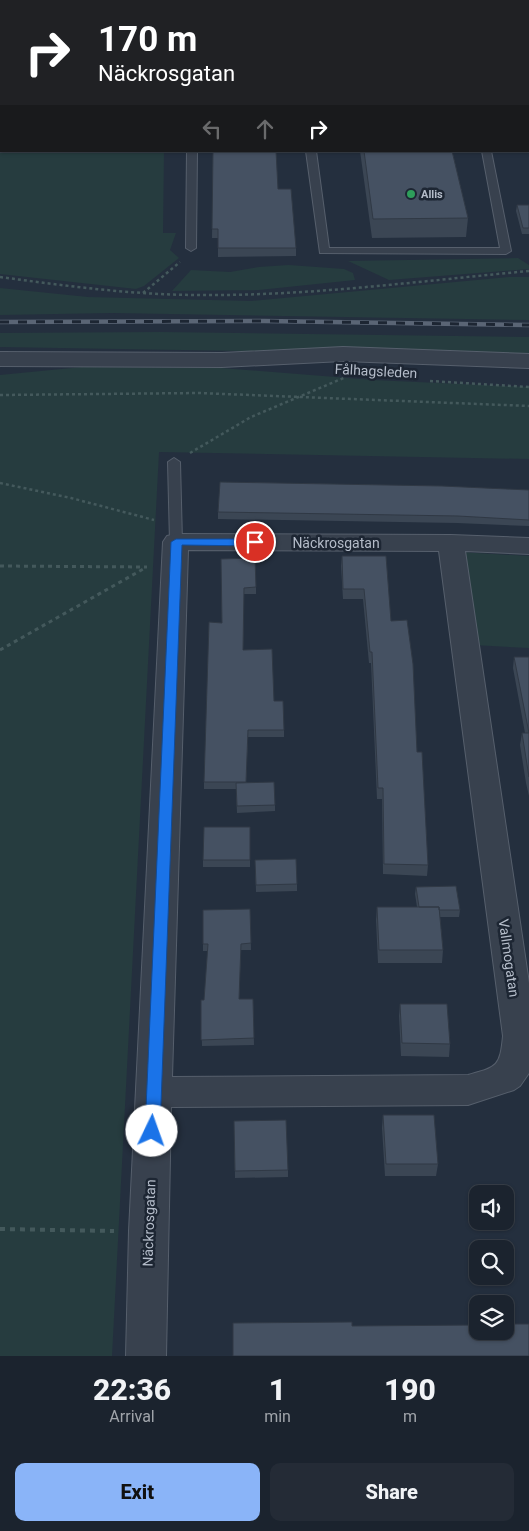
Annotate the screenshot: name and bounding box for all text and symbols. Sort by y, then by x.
text: 170 m [98,19,197,60]
icon: right [15,20,80,85]
text: Näckrosgatan [98,61,235,86]
icon: left [198,115,226,143]
icon: ahead [251,115,279,143]
icon: right [304,115,332,143]
marker: Allis [405,188,417,200]
place label: Allis [421,188,443,201]
street label: Fålhagsleden [334,361,418,381]
pin [234,521,276,563]
icon: arrive [241,528,269,556]
street label: Näckrosgatan [292,535,380,551]
street label: Vallmogatan [496,918,522,998]
position arrow [125,1104,177,1156]
street label: Näckrosgatan [139,1179,159,1267]
map controls [469,1185,514,1340]
button: sound [469,1185,514,1230]
button: search [469,1240,514,1285]
button: layers [469,1295,514,1340]
text: 22:36 [93,1372,171,1407]
text: 1 [269,1372,286,1407]
text: 190 [384,1372,436,1407]
text: Arrival [109,1407,155,1426]
text: min [264,1407,291,1426]
text: m [403,1407,417,1426]
button: Exit [15,1463,260,1521]
button: Share [270,1463,514,1521]

